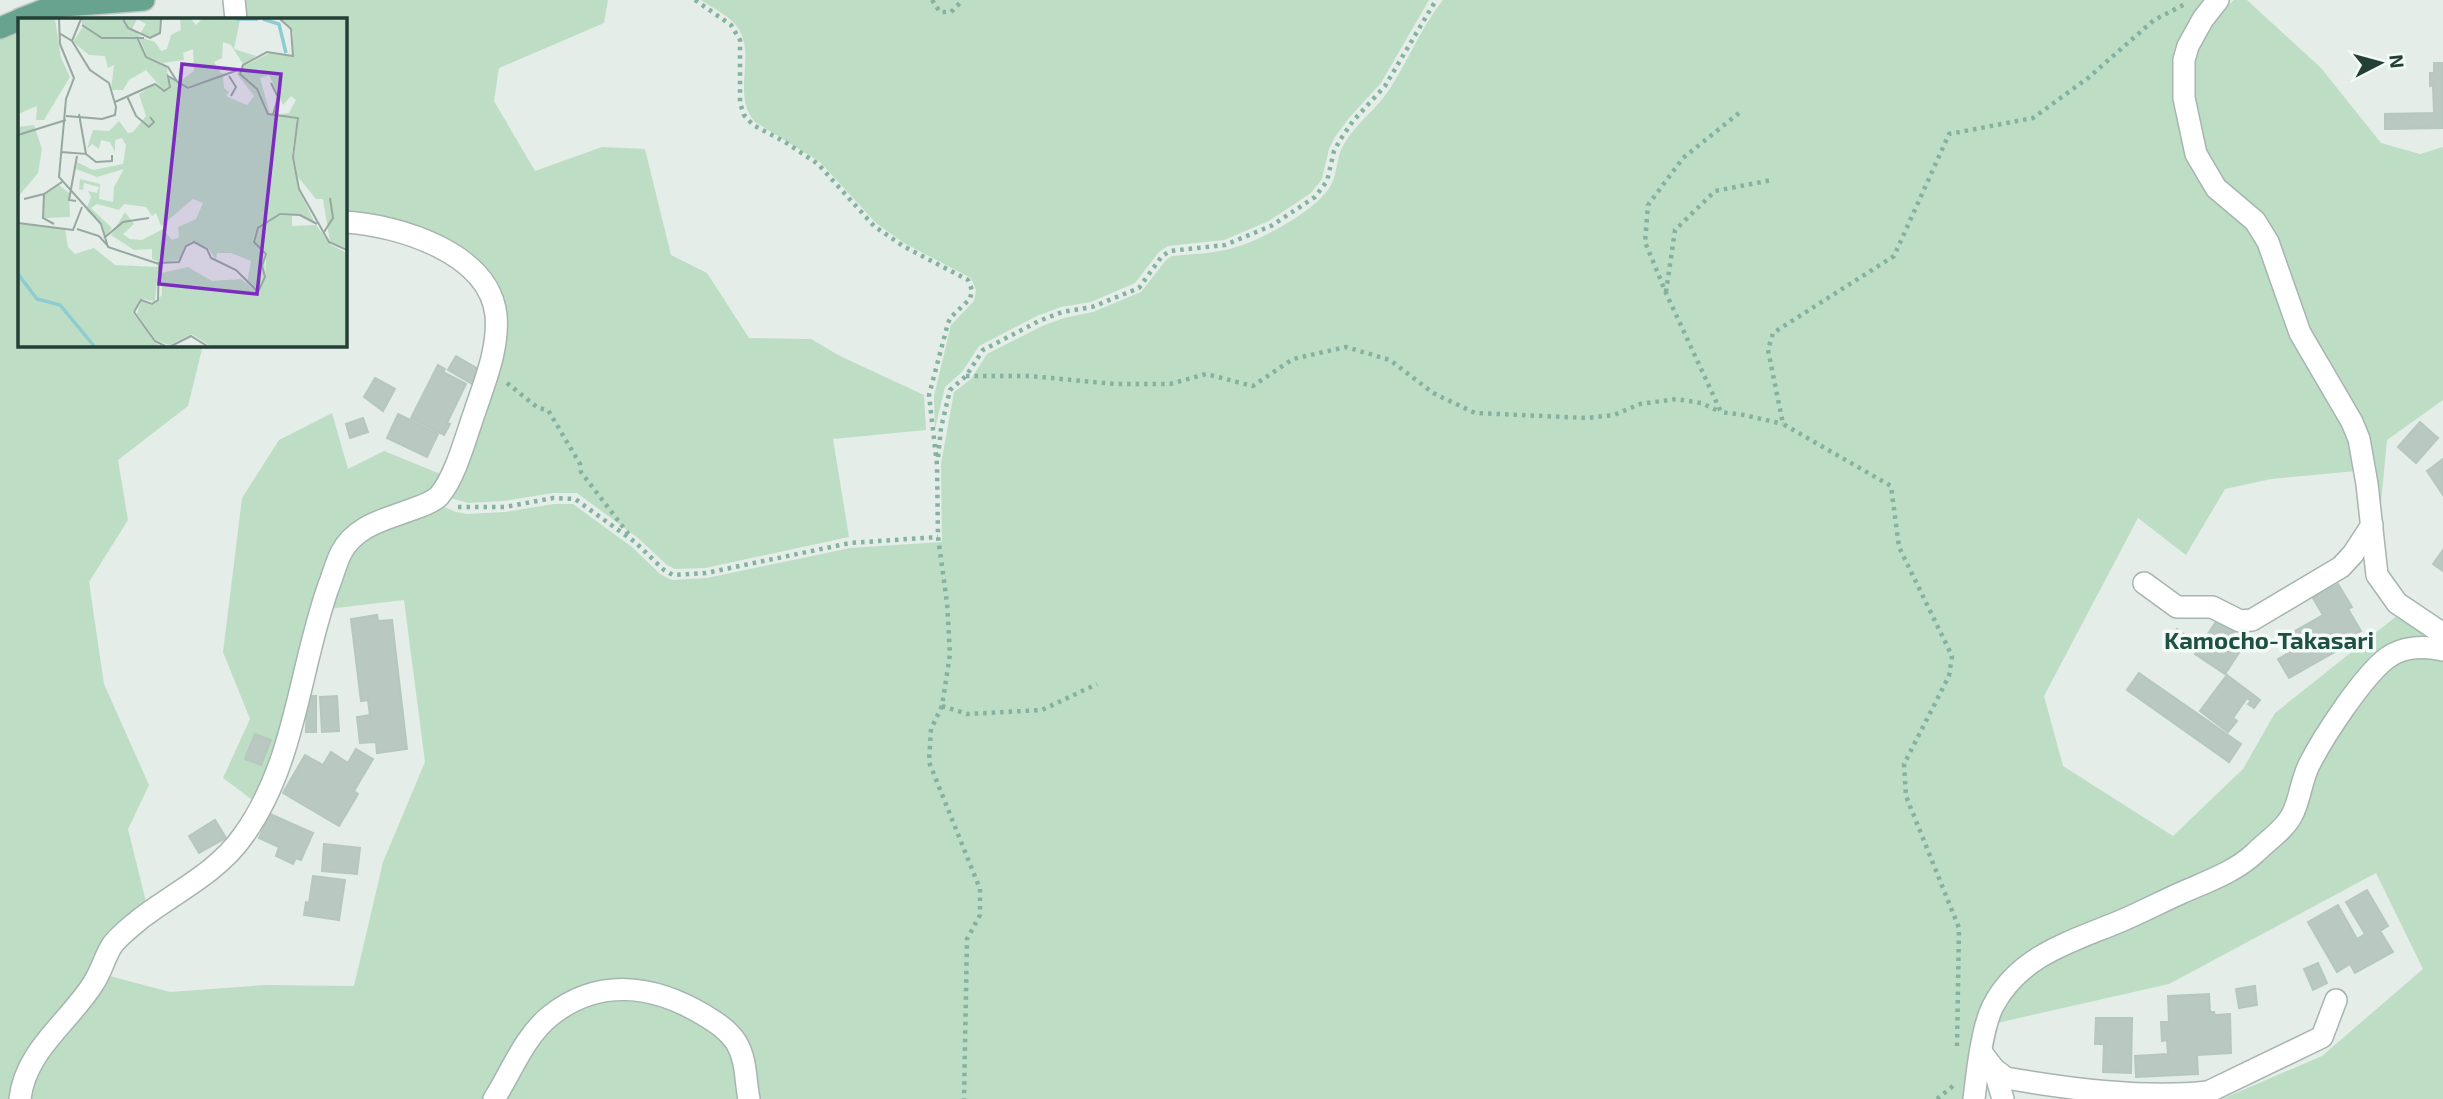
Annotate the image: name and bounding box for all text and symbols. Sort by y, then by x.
inset map [18,18,346,346]
north arrow [2345,28,2415,98]
text: N [2385,53,2410,69]
district label: Kamocho-Takasari [2164,625,2374,654]

